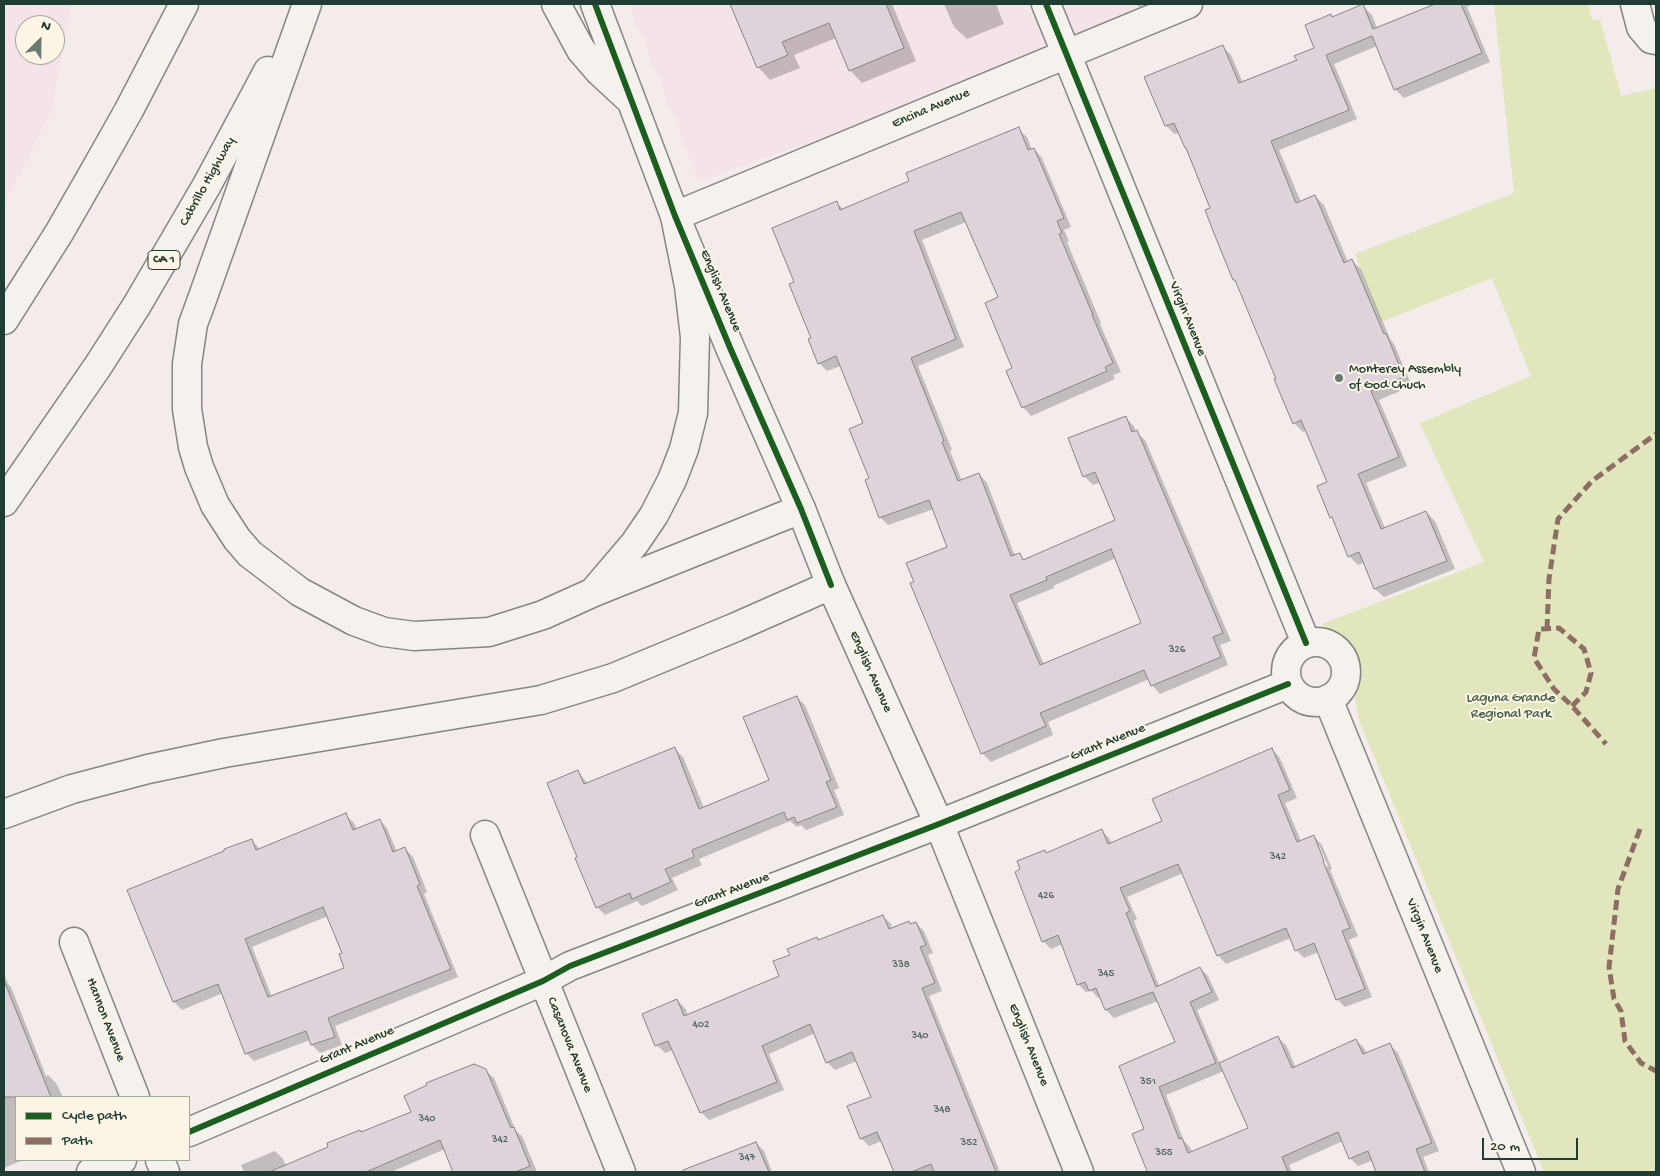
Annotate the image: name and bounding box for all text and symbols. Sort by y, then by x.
north arrow [15,15,65,65]
text: N [38,17,53,36]
street label: Encina Avenue [890,85,972,133]
street label: Cabrillo Highway [177,134,239,230]
street label: English Avenue [695,247,745,335]
road number: CA 1 [148,250,180,270]
street label: Virgin Avenue [1164,279,1210,359]
place label: Monterey Assembly of God Chuch [1349,362,1461,394]
marker: Monterey Assembly of God Chuch [1333,372,1345,384]
street label: English Avenue [845,629,895,715]
house number: 326 [1169,643,1185,657]
park label: Laguna Grande Regional Park [1467,691,1555,724]
street label: Grant Avenue [1068,720,1148,766]
house number: 342 [1270,850,1286,864]
street label: Grant Avenue [692,869,772,913]
house number: 426 [1038,889,1054,903]
street label: Virgin Avenue [1401,896,1447,976]
house number: 338 [892,958,910,972]
house number: 345 [1098,967,1114,981]
street label: Hannon Avenue [81,976,129,1064]
street label: Casanova Avenue [542,995,596,1095]
street label: English Avenue [1004,1001,1052,1089]
house number: 402 [693,1018,709,1032]
street label: Grant Avenue [317,1023,397,1069]
house number: 340 [911,1029,929,1043]
house number: 351 [1140,1075,1156,1089]
legend [15,1096,190,1161]
house number: 348 [934,1103,950,1117]
text: Cycle path [62,1107,127,1125]
house number: 340 [418,1112,436,1126]
scale bar [1485,1128,1581,1160]
text: Path [62,1132,93,1150]
house number: 342 [492,1133,508,1147]
house number: 352 [961,1136,977,1150]
text: 20 m [1490,1138,1520,1156]
house number: 355 [1155,1146,1173,1160]
house number: 347 [739,1151,755,1165]

